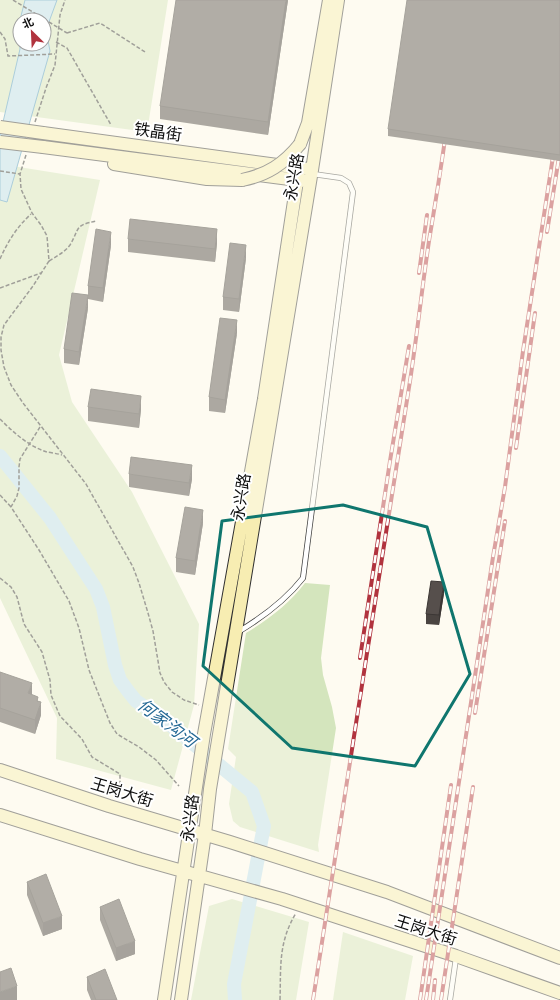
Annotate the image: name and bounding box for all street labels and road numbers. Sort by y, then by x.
street label: 铁晶街 [133,119,183,145]
street label: 永兴路 [280,152,308,202]
street label: 永兴路 [228,472,254,522]
street label: 王岗大街 [89,774,155,810]
street label: 永兴路 [178,793,202,843]
street label: 王岗大街 [393,911,459,949]

